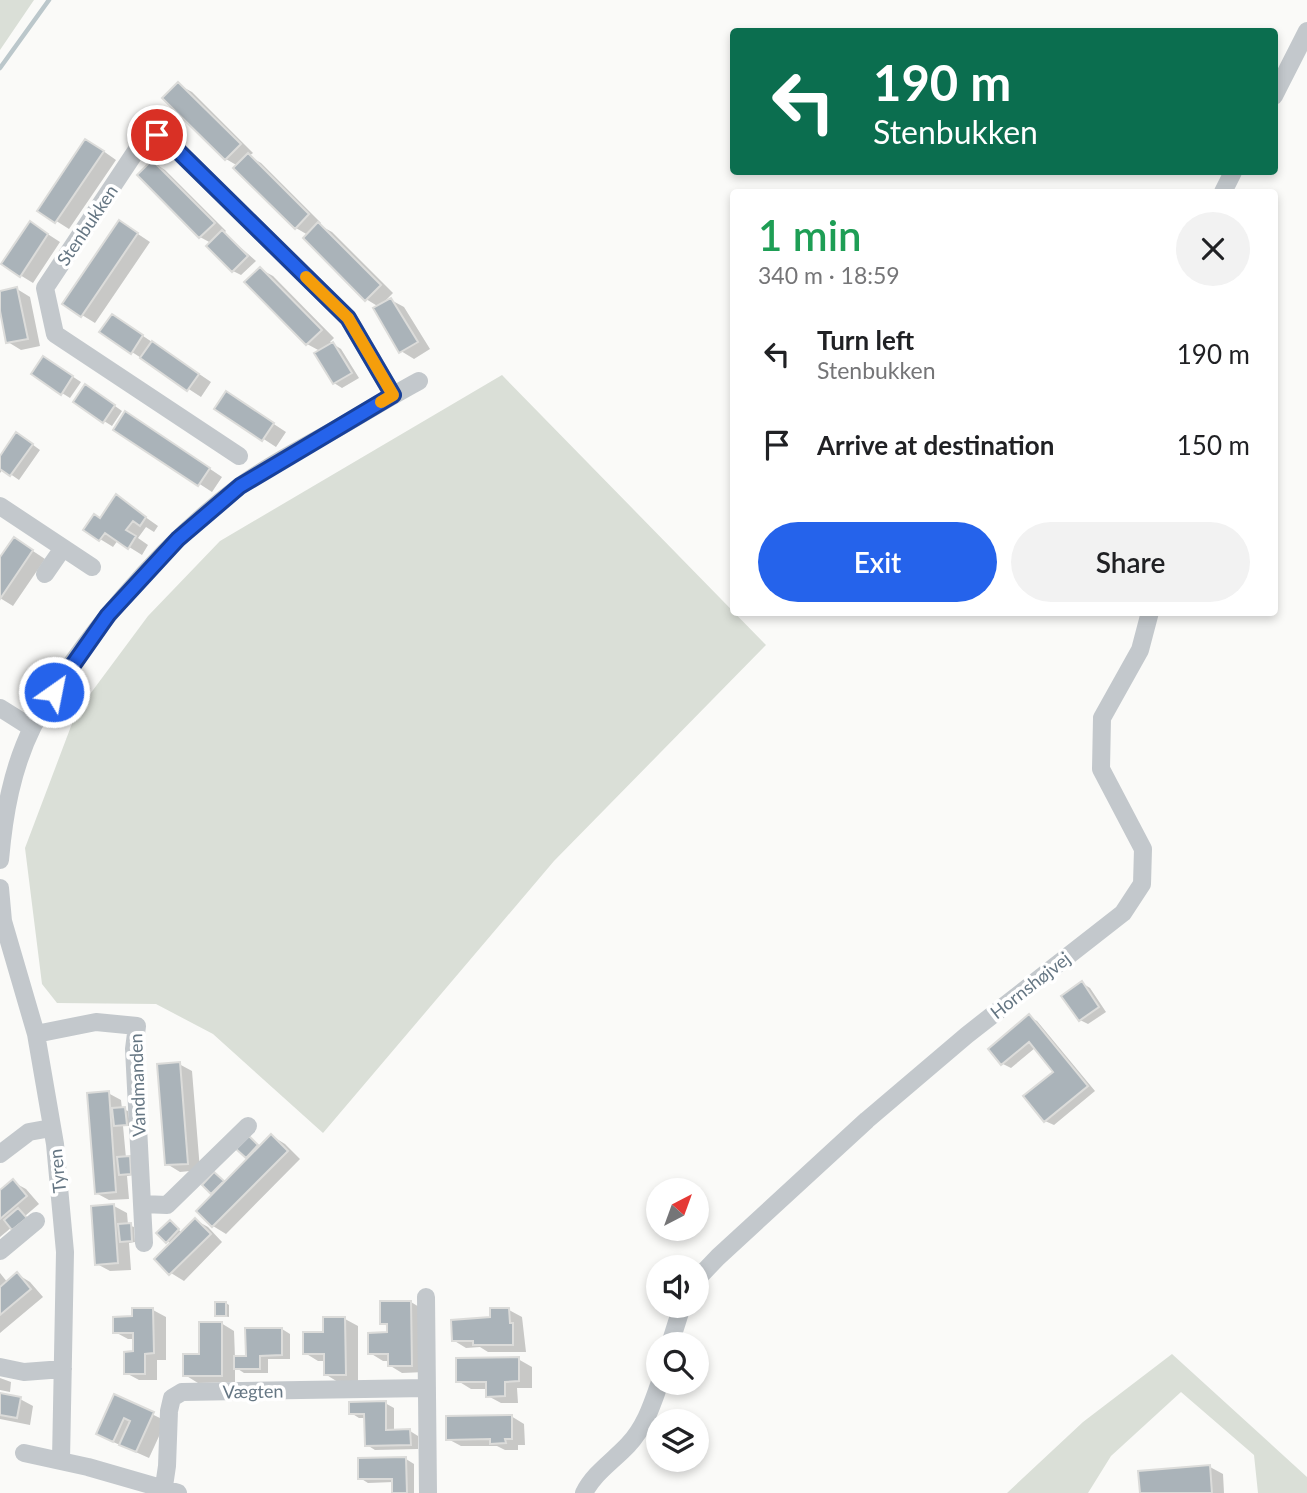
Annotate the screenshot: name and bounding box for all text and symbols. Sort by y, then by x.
text: 190 m [873,53,1011,111]
icon: left [758,56,849,147]
pin [127,105,187,165]
text: Stenbukken [873,112,1038,151]
icon: arrive [138,116,176,154]
street label: Stenbukken [52,180,122,270]
text: 1 min [758,210,862,260]
button: close [1176,212,1250,286]
text: 340 m · 18:59 [758,261,900,289]
text: Turn left [817,324,914,356]
icon: left [758,335,796,373]
text: 190 m [1177,338,1250,370]
text: Stenbukken [817,356,936,384]
icon: arrive [758,426,796,464]
text: Arrive at destination [817,429,1054,461]
text: 150 m [1177,429,1250,461]
button: Exit [758,522,997,602]
button: Share [1011,522,1250,602]
position arrow [17,655,91,729]
street label: Hornshøjvej [986,947,1074,1023]
street label: Vandmanden [124,1033,150,1137]
street label: Tyren [44,1148,70,1194]
north arrow [646,1178,709,1241]
map controls [646,1178,709,1472]
button: sound [646,1255,709,1318]
button: search [646,1332,709,1395]
street label: Vægten [222,1379,284,1403]
button: layers [646,1409,709,1472]

